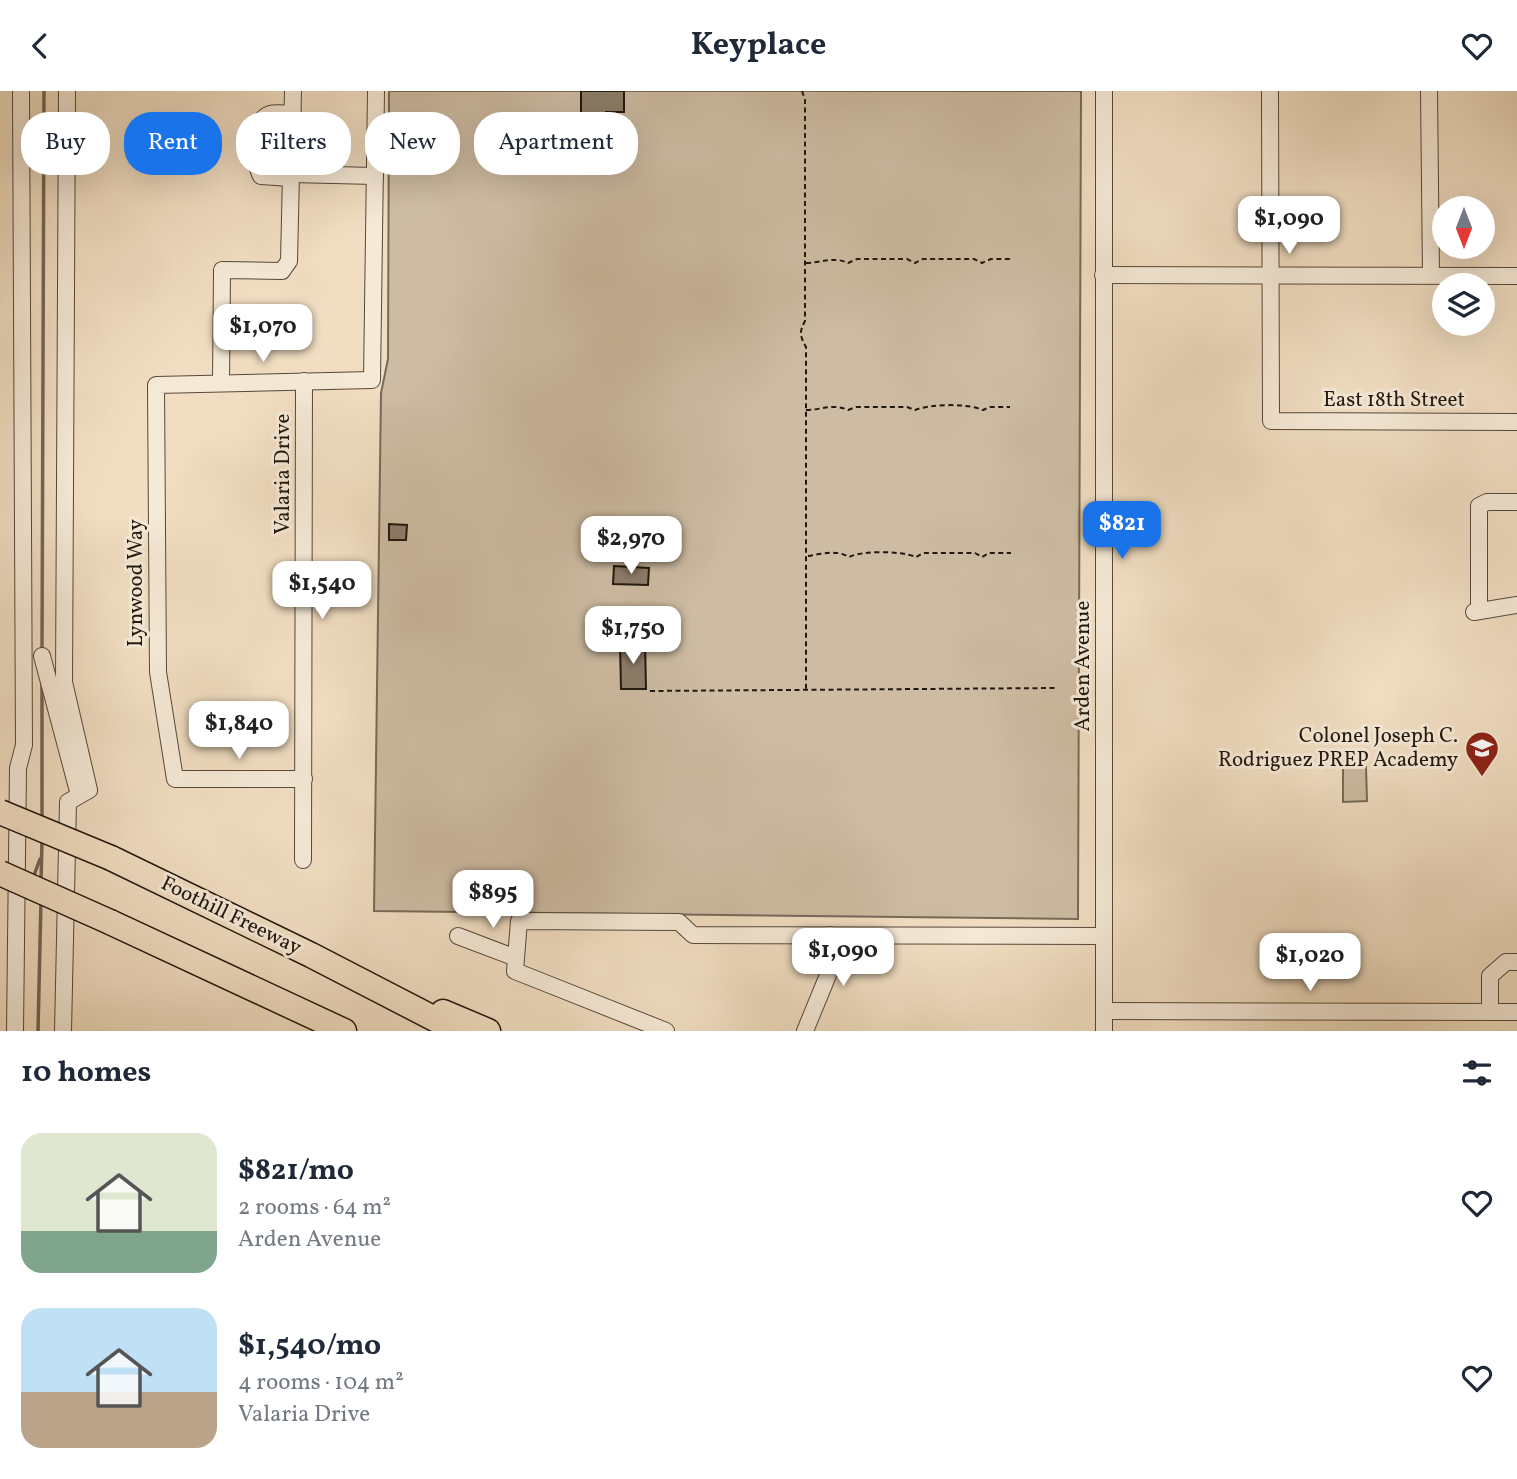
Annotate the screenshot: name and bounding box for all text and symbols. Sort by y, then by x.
text: Keyplace [691,24,826,68]
icon: back [21,27,59,65]
icon: heart [1458,27,1496,65]
chip: Buy [21,112,110,175]
chip: Rent [124,112,222,175]
chip: Filters [236,112,351,175]
chip: New [365,112,460,175]
chip: Apartment [474,112,638,175]
north arrow [1432,196,1494,259]
map controls [1432,196,1495,336]
pin: $1,090 [1232,197,1346,256]
text: $1,090 [1254,203,1324,235]
button: layers [1432,273,1495,336]
pin: $1,070 [206,305,320,364]
text: $1,070 [229,311,297,343]
street label: East 18th Street [1323,386,1465,415]
street label: Valaria Drive [269,414,298,534]
pin: $821 [1081,501,1163,561]
text: $821 [1099,508,1145,540]
pin: $2,970 [574,517,688,576]
street label: Lynwood Way [122,518,151,647]
text: $2,970 [597,523,665,555]
pin: $1,540 [265,561,379,621]
text: $1,540 [288,568,356,600]
street label: Arden Avenue [1069,601,1098,731]
pin: $1,750 [576,607,690,666]
text: $1,750 [601,613,665,645]
pin: $1,840 [182,701,296,761]
text: $1,840 [205,708,273,740]
place label: Colonel Joseph C. Rodriguez PREP Academy [1218,722,1459,775]
school or university icon: Colonel Joseph C. Rodriguez PREP Academy [1463,729,1501,778]
street label: Foothill Freeway [156,869,307,963]
pin: $895 [452,871,534,930]
text: $895 [468,877,518,909]
pin: $1,090 [786,929,900,988]
pin: $1,020 [1253,933,1367,993]
text: $1,090 [808,935,878,967]
text: $1,020 [1276,940,1344,972]
text: 10 homes [21,1052,151,1094]
icon: filters [1458,1054,1496,1092]
text: $821/mo [238,1150,354,1192]
icon: home [77,1161,161,1245]
icon: heart [1458,1184,1496,1222]
text: 2 rooms · 64 m² [238,1192,391,1224]
text: Arden Avenue [238,1224,381,1256]
text: $1,540/mo [238,1325,381,1367]
icon: home [77,1336,161,1420]
icon: heart [1458,1359,1496,1397]
text: 4 rooms · 104 m² [238,1367,404,1399]
text: Valaria Drive [238,1399,370,1431]

